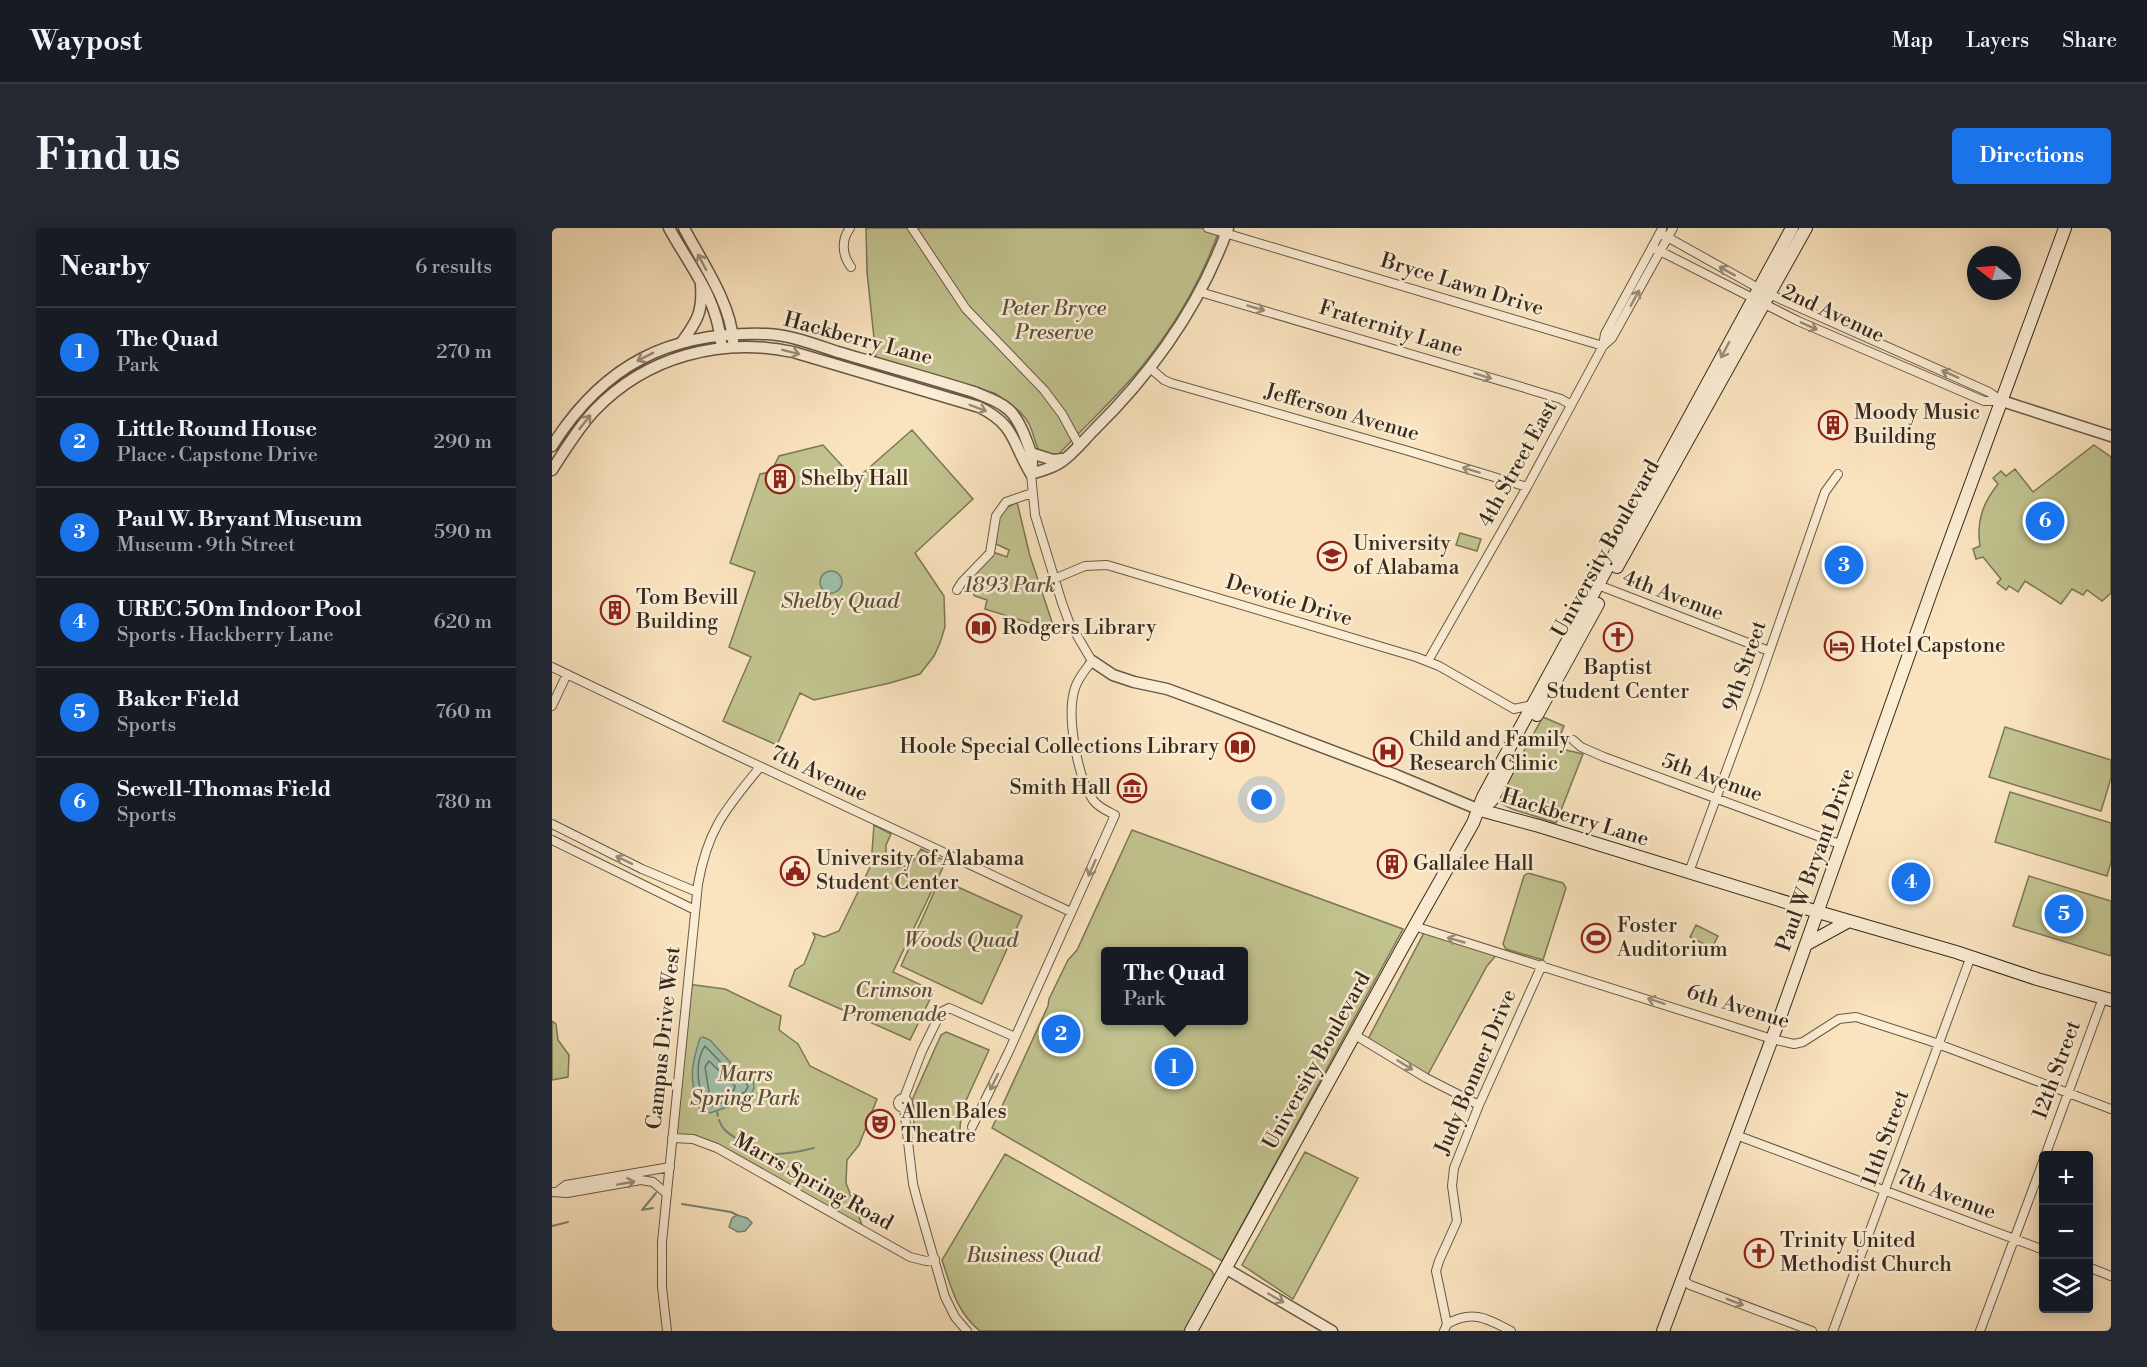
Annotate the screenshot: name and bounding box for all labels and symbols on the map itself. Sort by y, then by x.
north arrow [1967,246,2021,300]
street label: Bryce Lawn Drive [1376,248,1547,322]
one-way arrow [696,254,707,272]
one-way arrow [1719,264,1736,276]
street label: 2nd Avenue [1778,279,1888,349]
one-way arrow [1629,290,1641,307]
street label: Fraternity Lane [1316,295,1466,363]
park label: Peter Bryce Preserve [1001,296,1107,346]
one-way arrow [1246,303,1265,314]
street label: Hackberry Lane [781,307,935,371]
one-way arrow [1799,321,1818,332]
one-way arrow [1719,340,1730,358]
one-way arrow [781,347,800,358]
one-way arrow [636,352,654,364]
one-way arrow [1942,368,1960,380]
one-way arrow [1473,371,1492,382]
street label: Jefferson Avenue [1261,378,1422,447]
street label: 4th Street East [1473,396,1564,532]
place label: Moody Music Building [1853,400,1980,450]
one-way arrow [968,403,986,414]
building icon: Moody Music Building [1817,409,1849,441]
one-way arrow [579,415,592,431]
street label: University Boulevard [1546,456,1666,642]
building icon: Shelby Hall [764,463,796,495]
one-way arrow [1462,464,1481,475]
place label: Shelby Hall [801,466,909,492]
pin: 6 [2026,498,2064,544]
place label: University of Alabama [1353,531,1460,581]
school or university icon: University of Alabama [1316,540,1348,572]
pin: 3 [1824,542,1864,588]
street label: 4th Avenue [1619,565,1727,627]
street label: Devotie Drive [1222,569,1356,633]
park label: 1893 Park [964,573,1056,599]
place label: Tom Bevill Building [635,585,739,635]
park label: Shelby Quad [781,589,900,615]
building icon: Tom Bevill Building [599,594,631,626]
library icon: Rodgers Library [965,612,997,644]
place label: Rodgers Library [1002,615,1157,641]
street label: 9th Street [1717,617,1773,715]
church icon: Baptist Student Center [1602,621,1634,653]
hotel icon: Hotel Capstone [1823,630,1855,662]
place label: Hotel Capstone [1860,633,2006,659]
place label: Baptist Student Center [1547,655,1689,705]
place label: Child and Family Research Clinic [1409,727,1570,777]
library icon: Hoole Special Collections Library [1224,731,1256,763]
place label: Hoole Special Collections Library [899,734,1220,760]
hospital icon: Child and Family Research Clinic [1372,736,1404,768]
street label: 7th Avenue [766,740,872,808]
street label: 5th Avenue [1658,748,1766,808]
street label: Paul W Bryant Drive [1771,765,1861,955]
museum icon: Smith Hall [1116,772,1148,804]
place label: Smith Hall [1009,775,1111,801]
street label: Hackberry Lane [1498,783,1652,853]
your location [1247,785,1276,814]
place label: University of Alabama Student Center [816,846,1025,896]
building icon: Gallalee Hall [1376,848,1408,880]
place label: Gallalee Hall [1413,851,1534,877]
one-way arrow [616,854,634,865]
public building icon: University of Alabama Student Center [779,855,811,887]
one-way arrow [1085,859,1096,877]
pin: 4 [1892,860,1930,904]
pin: 5 [2044,892,2084,936]
place label: Foster Auditorium [1616,913,1728,963]
sports icon: Foster Auditorium [1580,922,1612,954]
park label: Woods Quad [904,928,1019,954]
one-way arrow [1447,933,1466,945]
street label: Campus Drive West [641,945,687,1131]
street label: University Boulevard [1257,968,1377,1154]
park label: Crimson Promenade [841,978,947,1028]
street label: 6th Avenue [1683,979,1793,1035]
street label: Judy Bonner Drive [1429,986,1522,1159]
one-way arrow [1647,995,1666,1006]
pin: 2 [1042,1012,1080,1056]
street label: 12th Street [2027,1017,2087,1123]
pin: 1 [1154,1044,1194,1090]
one-way arrow [1396,1059,1413,1071]
park label: Marrs Spring Park [690,1062,800,1112]
one-way arrow [988,1073,999,1091]
street label: 11th Street [1857,1086,1916,1190]
place label: Allen Bales Theatre [900,1099,1007,1149]
theatre icon: Allen Bales Theatre [864,1108,896,1140]
street label: Marrs Spring Road [729,1127,897,1237]
street label: 7th Avenue [1893,1164,1999,1226]
one-way arrow [615,1177,635,1188]
place label: Trinity United Methodist Church [1780,1228,1952,1278]
church icon: Trinity United Methodist Church [1743,1237,1775,1269]
park label: Business Quad [965,1243,1101,1269]
one-way arrow [1267,1292,1284,1304]
one-way arrow [1725,1298,1744,1309]

